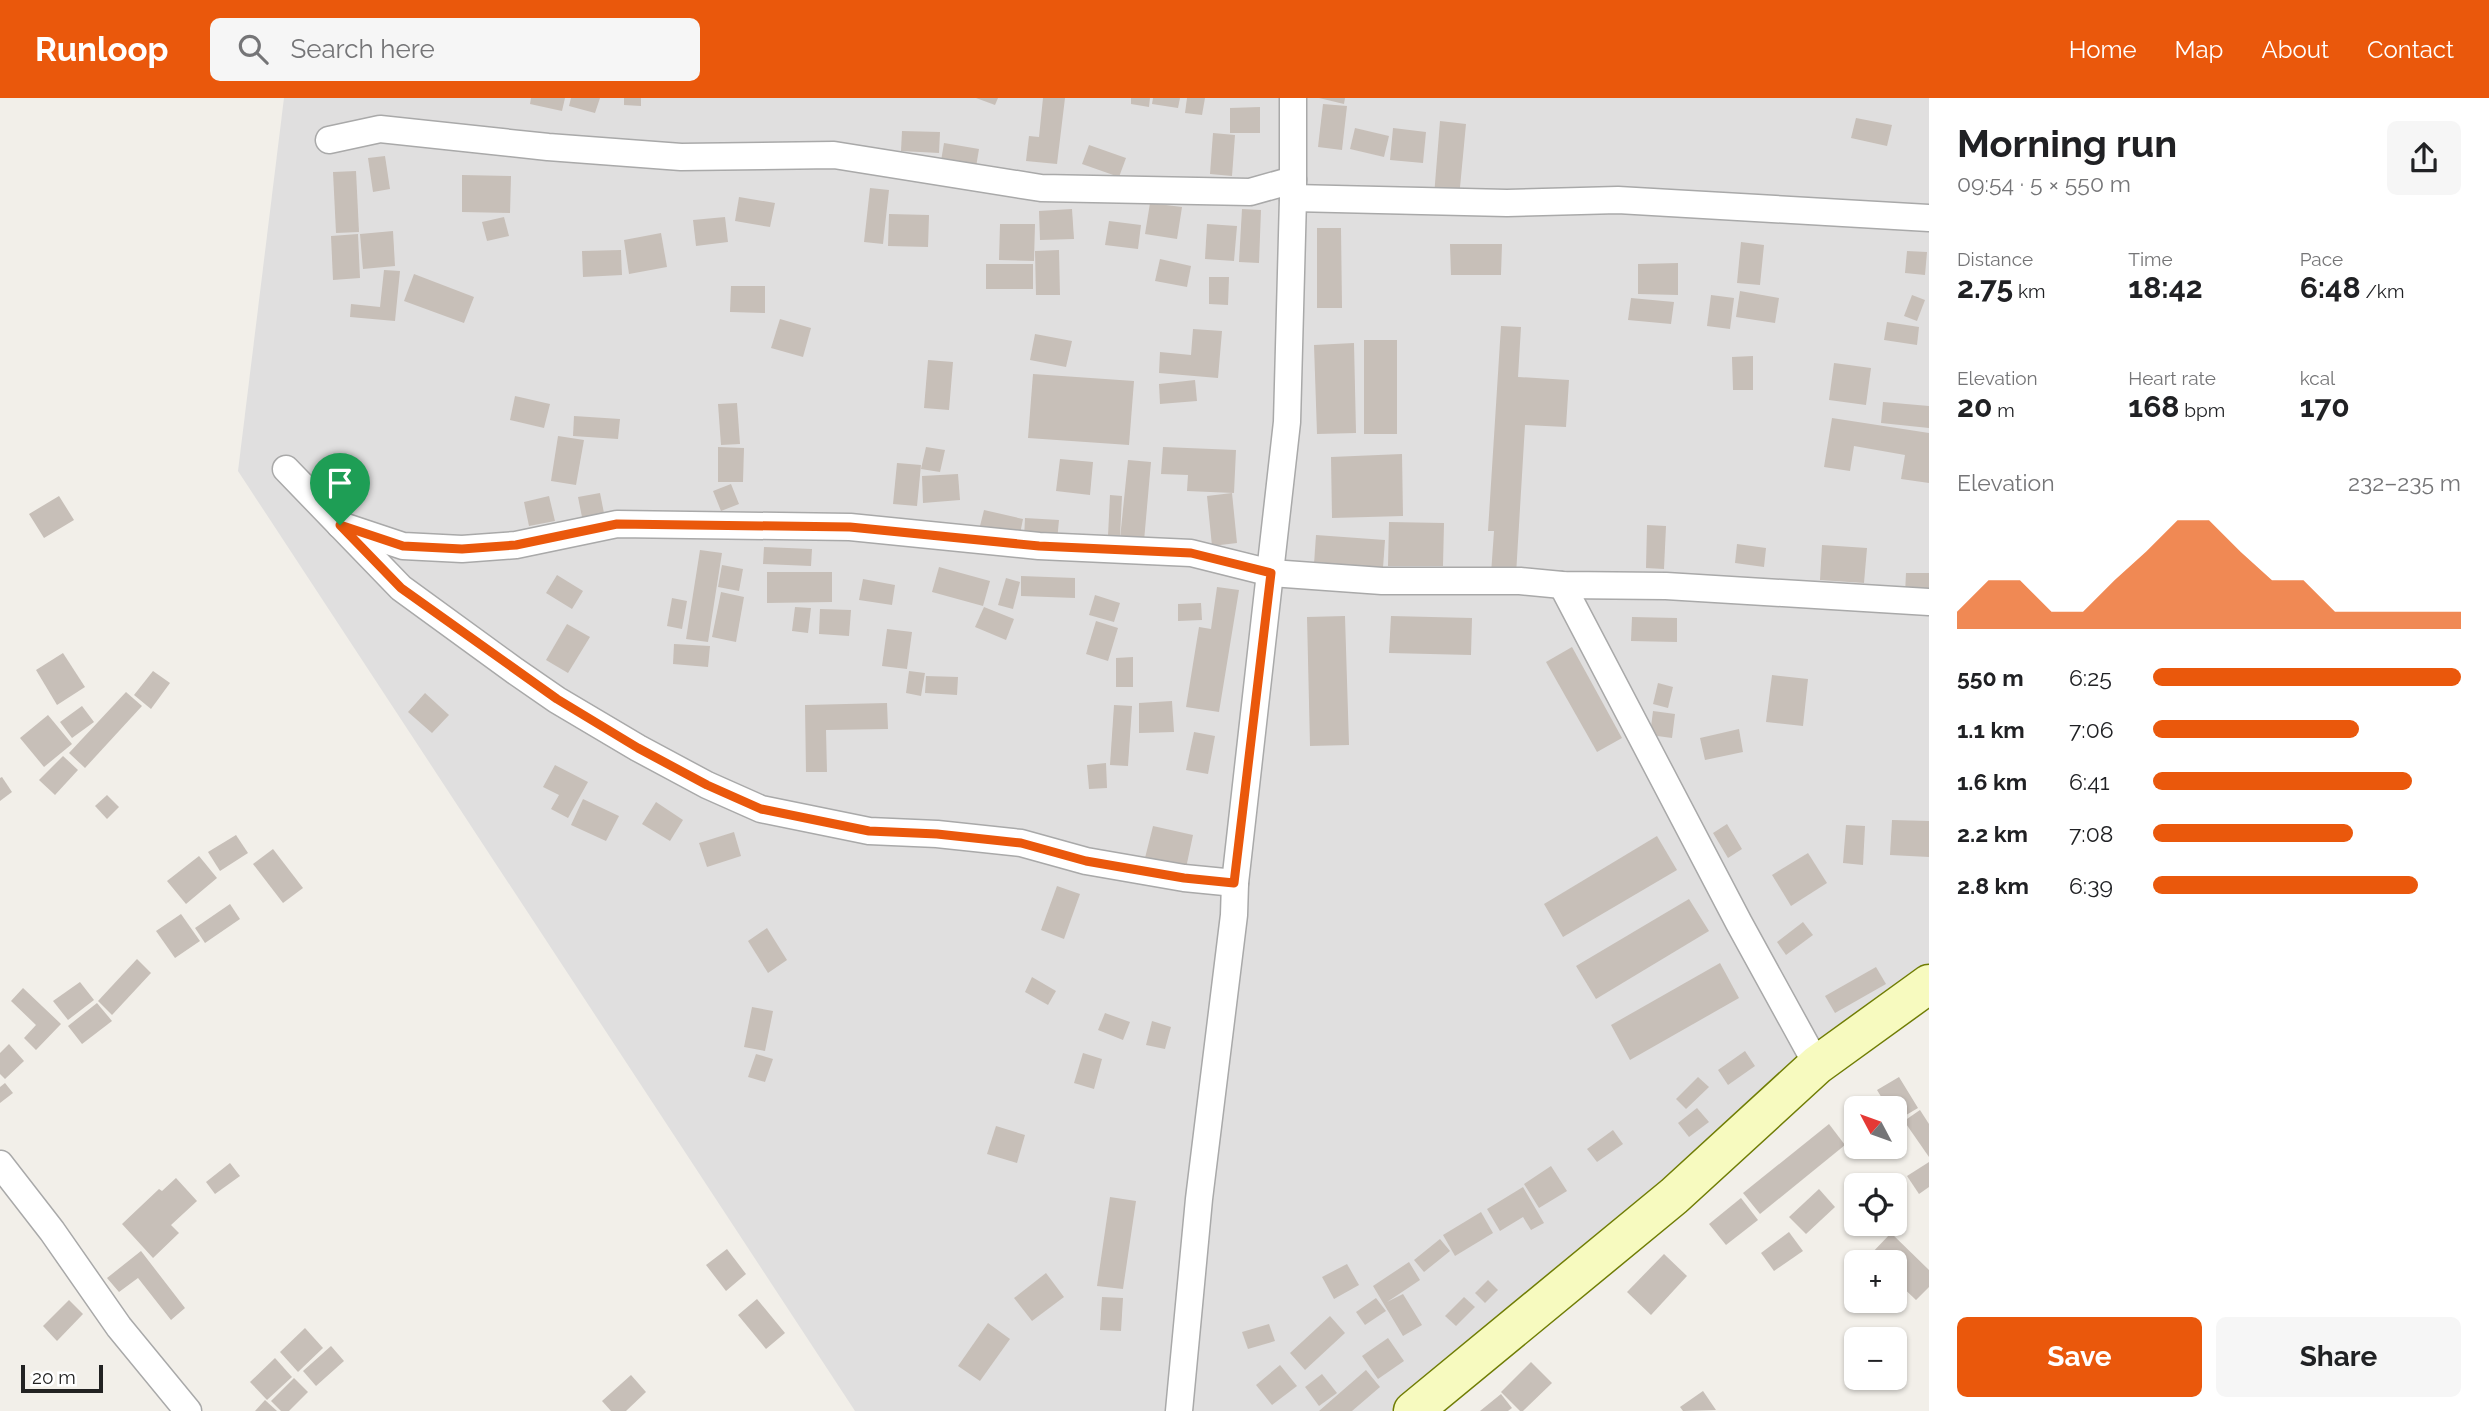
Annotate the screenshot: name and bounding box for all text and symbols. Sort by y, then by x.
search box [210,18,700,81]
text: Runloop [35,30,168,69]
icon: search [234,30,272,68]
text: Search here [290,34,435,64]
text: Home [2069,35,2137,64]
text: Map [2175,35,2223,64]
text: About [2261,35,2329,64]
text: Contact [2367,35,2454,64]
text: Morning run [1957,121,2177,166]
button: share [2387,121,2461,195]
text: 09:54 · 5 × 550 m [1957,170,2131,197]
text: Distance [1957,248,2033,270]
text: Time [2128,248,2173,270]
text: Pace [2300,248,2343,270]
text: 2.75 [1957,270,2013,305]
text: 18:42 [2128,270,2203,305]
text: 6:48 [2300,270,2361,305]
text: km [2013,280,2046,302]
text: /km [2361,280,2404,302]
text: Elevation [1957,367,2038,389]
text: Heart rate [2128,367,2216,389]
text: kcal [2300,367,2335,389]
text: 20 [1957,389,1992,424]
text: 168 [2128,389,2179,424]
text: 170 [2300,389,2350,424]
text: m [1992,399,2015,421]
text: bpm [2179,399,2225,421]
pin [310,453,370,525]
icon: arrive [321,464,359,502]
text: Elevation [1957,469,2055,496]
text: 232–235 m [2348,469,2461,496]
text: 550 m [1957,664,2024,691]
text: 6:25 [2069,664,2112,691]
text: 1.1 km [1957,716,2025,743]
text: 7:06 [2069,716,2114,743]
text: 1.6 km [1957,768,2027,795]
text: 6:41 [2069,768,2110,795]
text: 2.2 km [1957,820,2028,847]
text: 7:08 [2069,820,2113,847]
text: 2.8 km [1957,872,2029,899]
text: 6:39 [2069,872,2113,899]
north arrow [1844,1096,1908,1158]
map controls [1844,1096,1907,1390]
button: locate [1844,1173,1907,1236]
button: + [1844,1250,1907,1313]
button: Save [1957,1317,2202,1397]
button: Share [2216,1317,2461,1397]
button: − [1844,1327,1907,1390]
scale bar [21,1362,103,1394]
text: 20 m [32,1366,76,1388]

